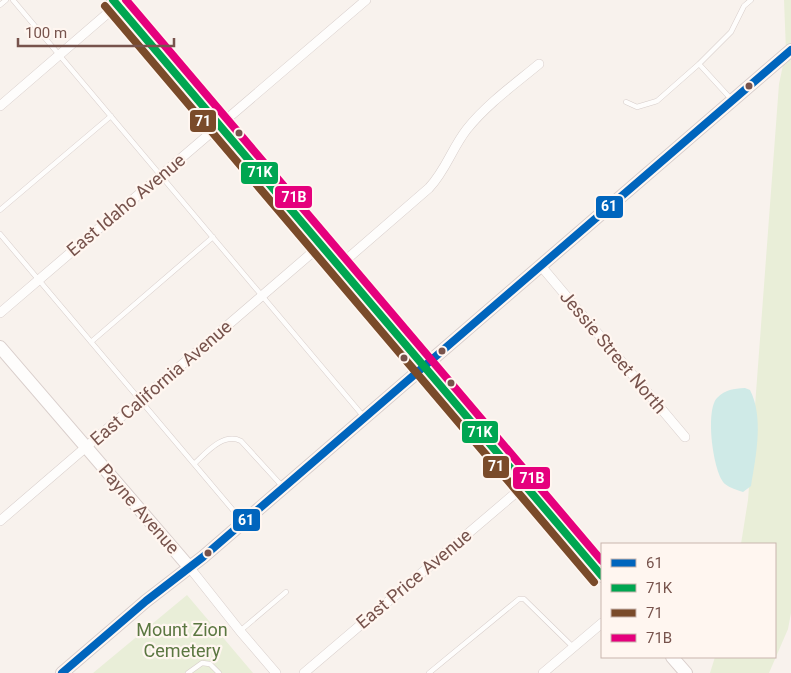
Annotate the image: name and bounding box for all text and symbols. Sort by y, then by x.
scale bar [18,15,174,47]
text: 100 m [25,24,67,42]
unlabelled marker [744,81,754,91]
line badge: 71 [189,109,217,133]
text: 71 [195,113,211,129]
unlabelled marker [234,128,244,138]
street label: East Idaho Avenue [62,149,189,260]
line badge: 71K [240,161,279,185]
text: 71K [248,164,273,180]
line badge: 71B [274,185,313,209]
text: 71B [282,189,307,205]
line badge: 61 [595,195,624,219]
text: 61 [601,198,617,214]
street label: Jessie Street North [556,286,671,417]
street label: East California Avenue [86,316,235,450]
unlabelled marker [437,346,447,356]
unlabelled marker [399,353,409,363]
unlabelled marker [446,378,456,388]
line badge: 71K [461,420,499,444]
text: 71K [468,424,493,440]
line badge: 71 [482,455,510,479]
text: 71 [488,458,504,474]
street label: Payne Avenue [95,459,184,558]
line badge: 71B [512,466,551,490]
text: 71B [520,470,545,486]
line badge: 61 [232,508,261,532]
text: 61 [238,512,254,528]
street label: East Price Avenue [352,524,476,633]
legend [601,543,776,658]
unlabelled marker [203,548,213,558]
text: 61 [646,554,663,572]
text: 71K [646,579,673,597]
text: 71 [646,604,663,622]
park label: Mount Zion Cemetery [136,619,228,661]
text: 71B [646,629,672,647]

